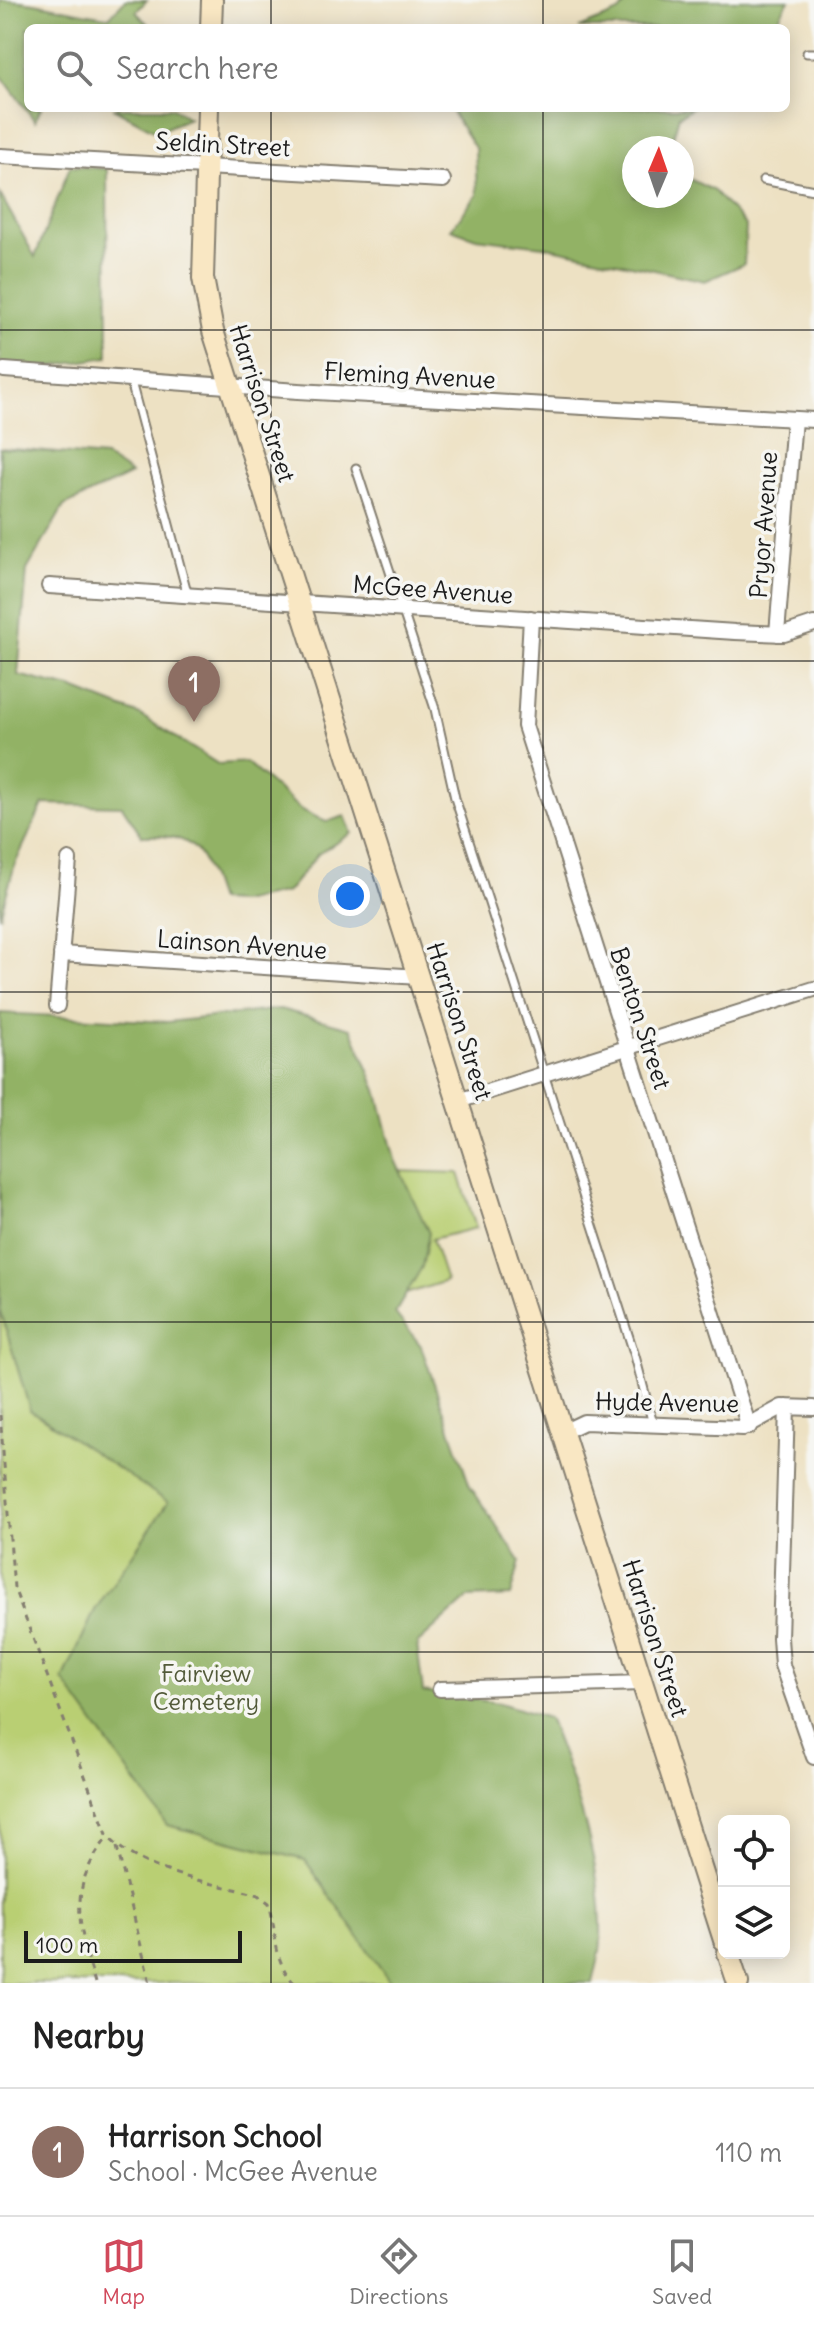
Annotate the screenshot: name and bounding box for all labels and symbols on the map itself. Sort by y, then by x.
street label: Seldin Street [155,125,291,163]
north arrow [622,136,694,208]
street label: Harrison Street [223,320,303,486]
street label: Fleming Avenue [323,356,497,394]
street label: Pryor Avenue [743,450,783,600]
street label: McGee Avenue [352,568,514,610]
pin: 1 [168,656,220,722]
your location [330,876,370,916]
street label: Lainson Avenue [156,923,328,965]
street label: Harrison Street [420,938,500,1104]
street label: Benton Street [604,943,678,1093]
street label: Hyde Avenue [595,1386,739,1418]
street label: Harrison Street [616,1555,696,1721]
park label: Fairview Cemetery [153,1658,259,1716]
scale bar [24,1927,242,1963]

